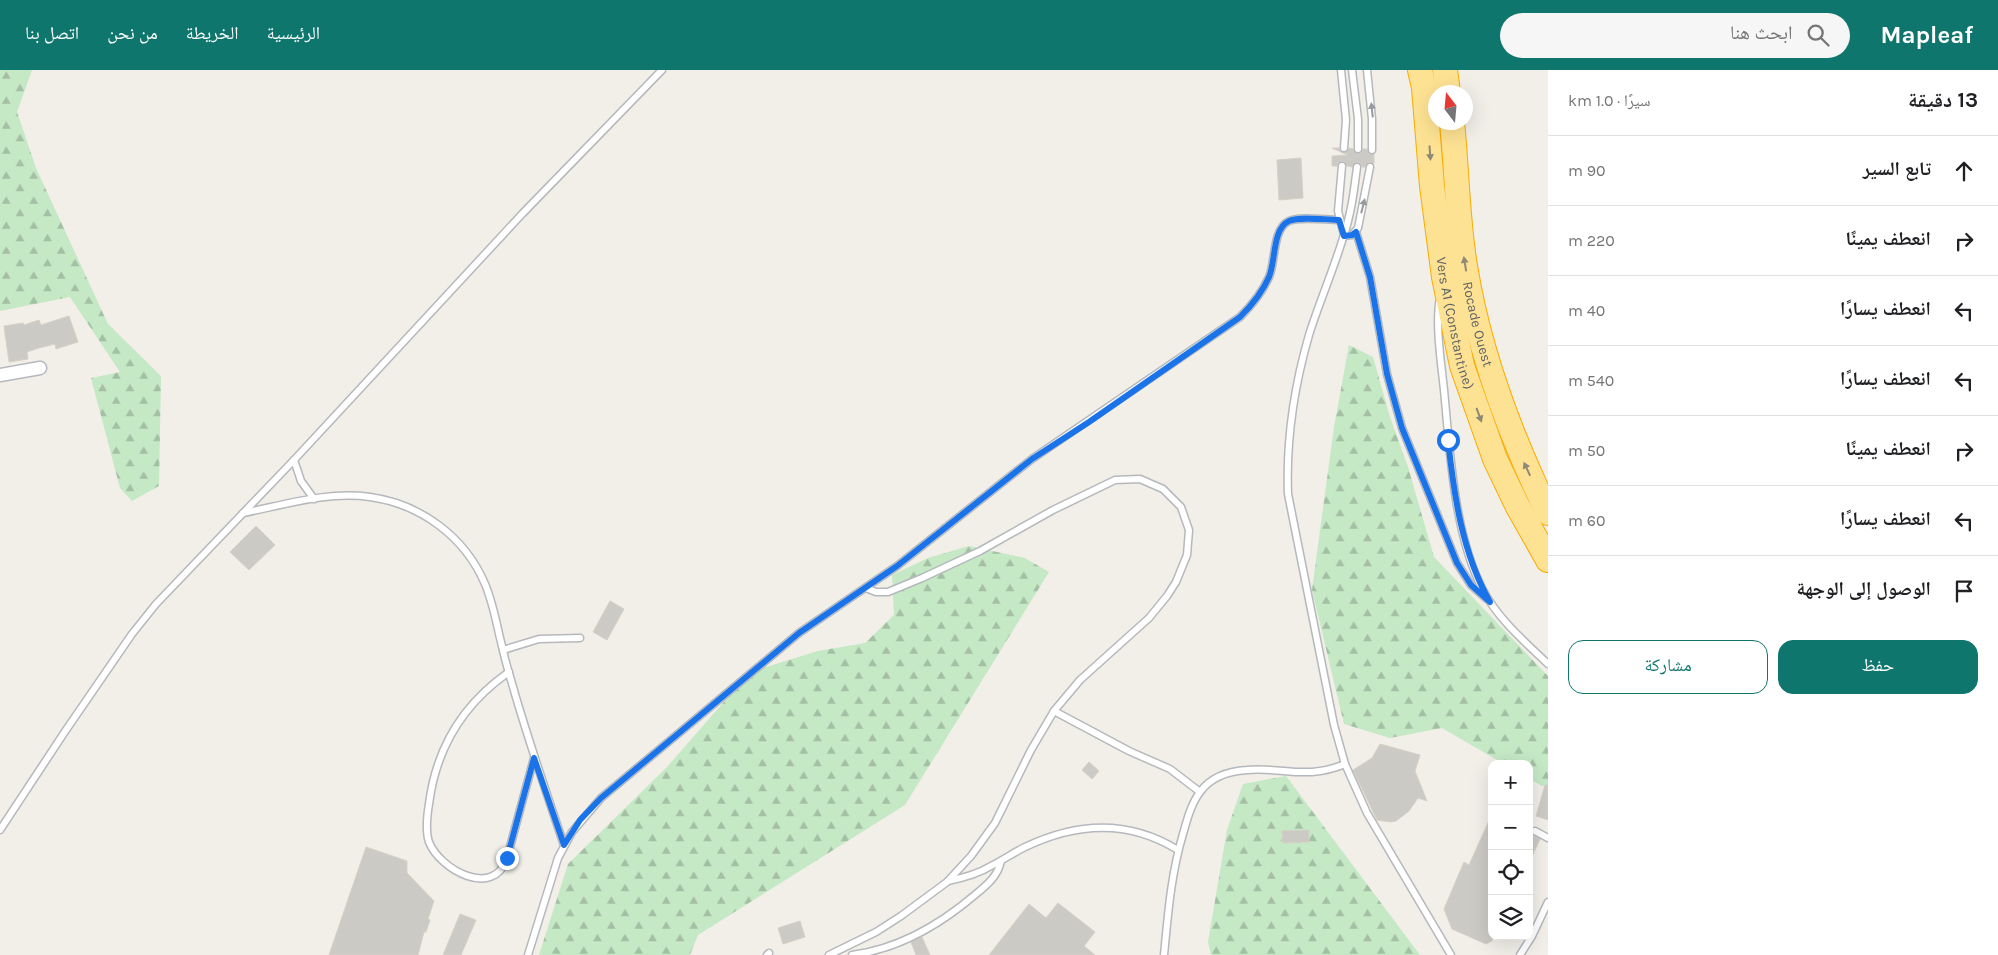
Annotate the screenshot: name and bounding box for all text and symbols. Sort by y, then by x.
search box [1500,13,1850,58]
icon: search [1804,21,1832,49]
text: Mapleaf [1880,21,1973,49]
text: اتصل بنا [25,22,79,44]
text: من نحن [107,22,158,44]
text: الخريطة [186,22,239,44]
text: الرئيسية [267,22,320,44]
text: ابحث هنا [1730,22,1792,44]
north arrow [1428,85,1473,130]
text: 13 دقيقة [1908,88,1978,112]
text: سيرًا · 1.0 km [1568,91,1650,110]
one-way arrow [1367,101,1375,117]
one-way arrow [1426,145,1434,161]
icon: ahead [1950,157,1978,185]
text: تابع السير [1863,158,1931,180]
text: 90 m [1568,161,1606,180]
one-way arrow [1359,199,1367,214]
icon: right [1950,227,1978,255]
text: انعطف يمينًا [1846,228,1931,250]
text: 220 m [1568,231,1615,250]
street label: Vers A1 (Constantine) [1433,256,1478,392]
one-way arrow [1461,256,1469,272]
street label: Rocade Ouest [1459,280,1497,369]
icon: left [1950,297,1978,325]
text: انعطف يسارًا [1840,298,1931,320]
text: 40 m [1568,301,1605,320]
icon: left [1950,367,1978,395]
text: انعطف يسارًا [1840,368,1931,390]
text: 540 m [1568,371,1614,390]
one-way arrow [1475,408,1483,423]
route start [1437,429,1460,452]
icon: right [1950,437,1978,465]
text: انعطف يمينًا [1846,438,1931,460]
text: 50 m [1568,441,1605,460]
one-way arrow [1523,462,1531,477]
icon: left [1950,507,1978,535]
text: انعطف يسارًا [1840,508,1931,530]
text: 60 m [1568,511,1605,530]
icon: arrive [1950,577,1978,605]
text: الوصول إلى الوجهة [1796,578,1931,600]
button: مشاركة [1568,640,1768,694]
button: حفظ [1778,640,1978,694]
map controls [1488,760,1533,940]
button: + [1488,760,1533,805]
button: − [1488,805,1533,850]
route end [496,847,519,870]
button: locate [1488,850,1533,895]
button: layers [1488,895,1533,940]

